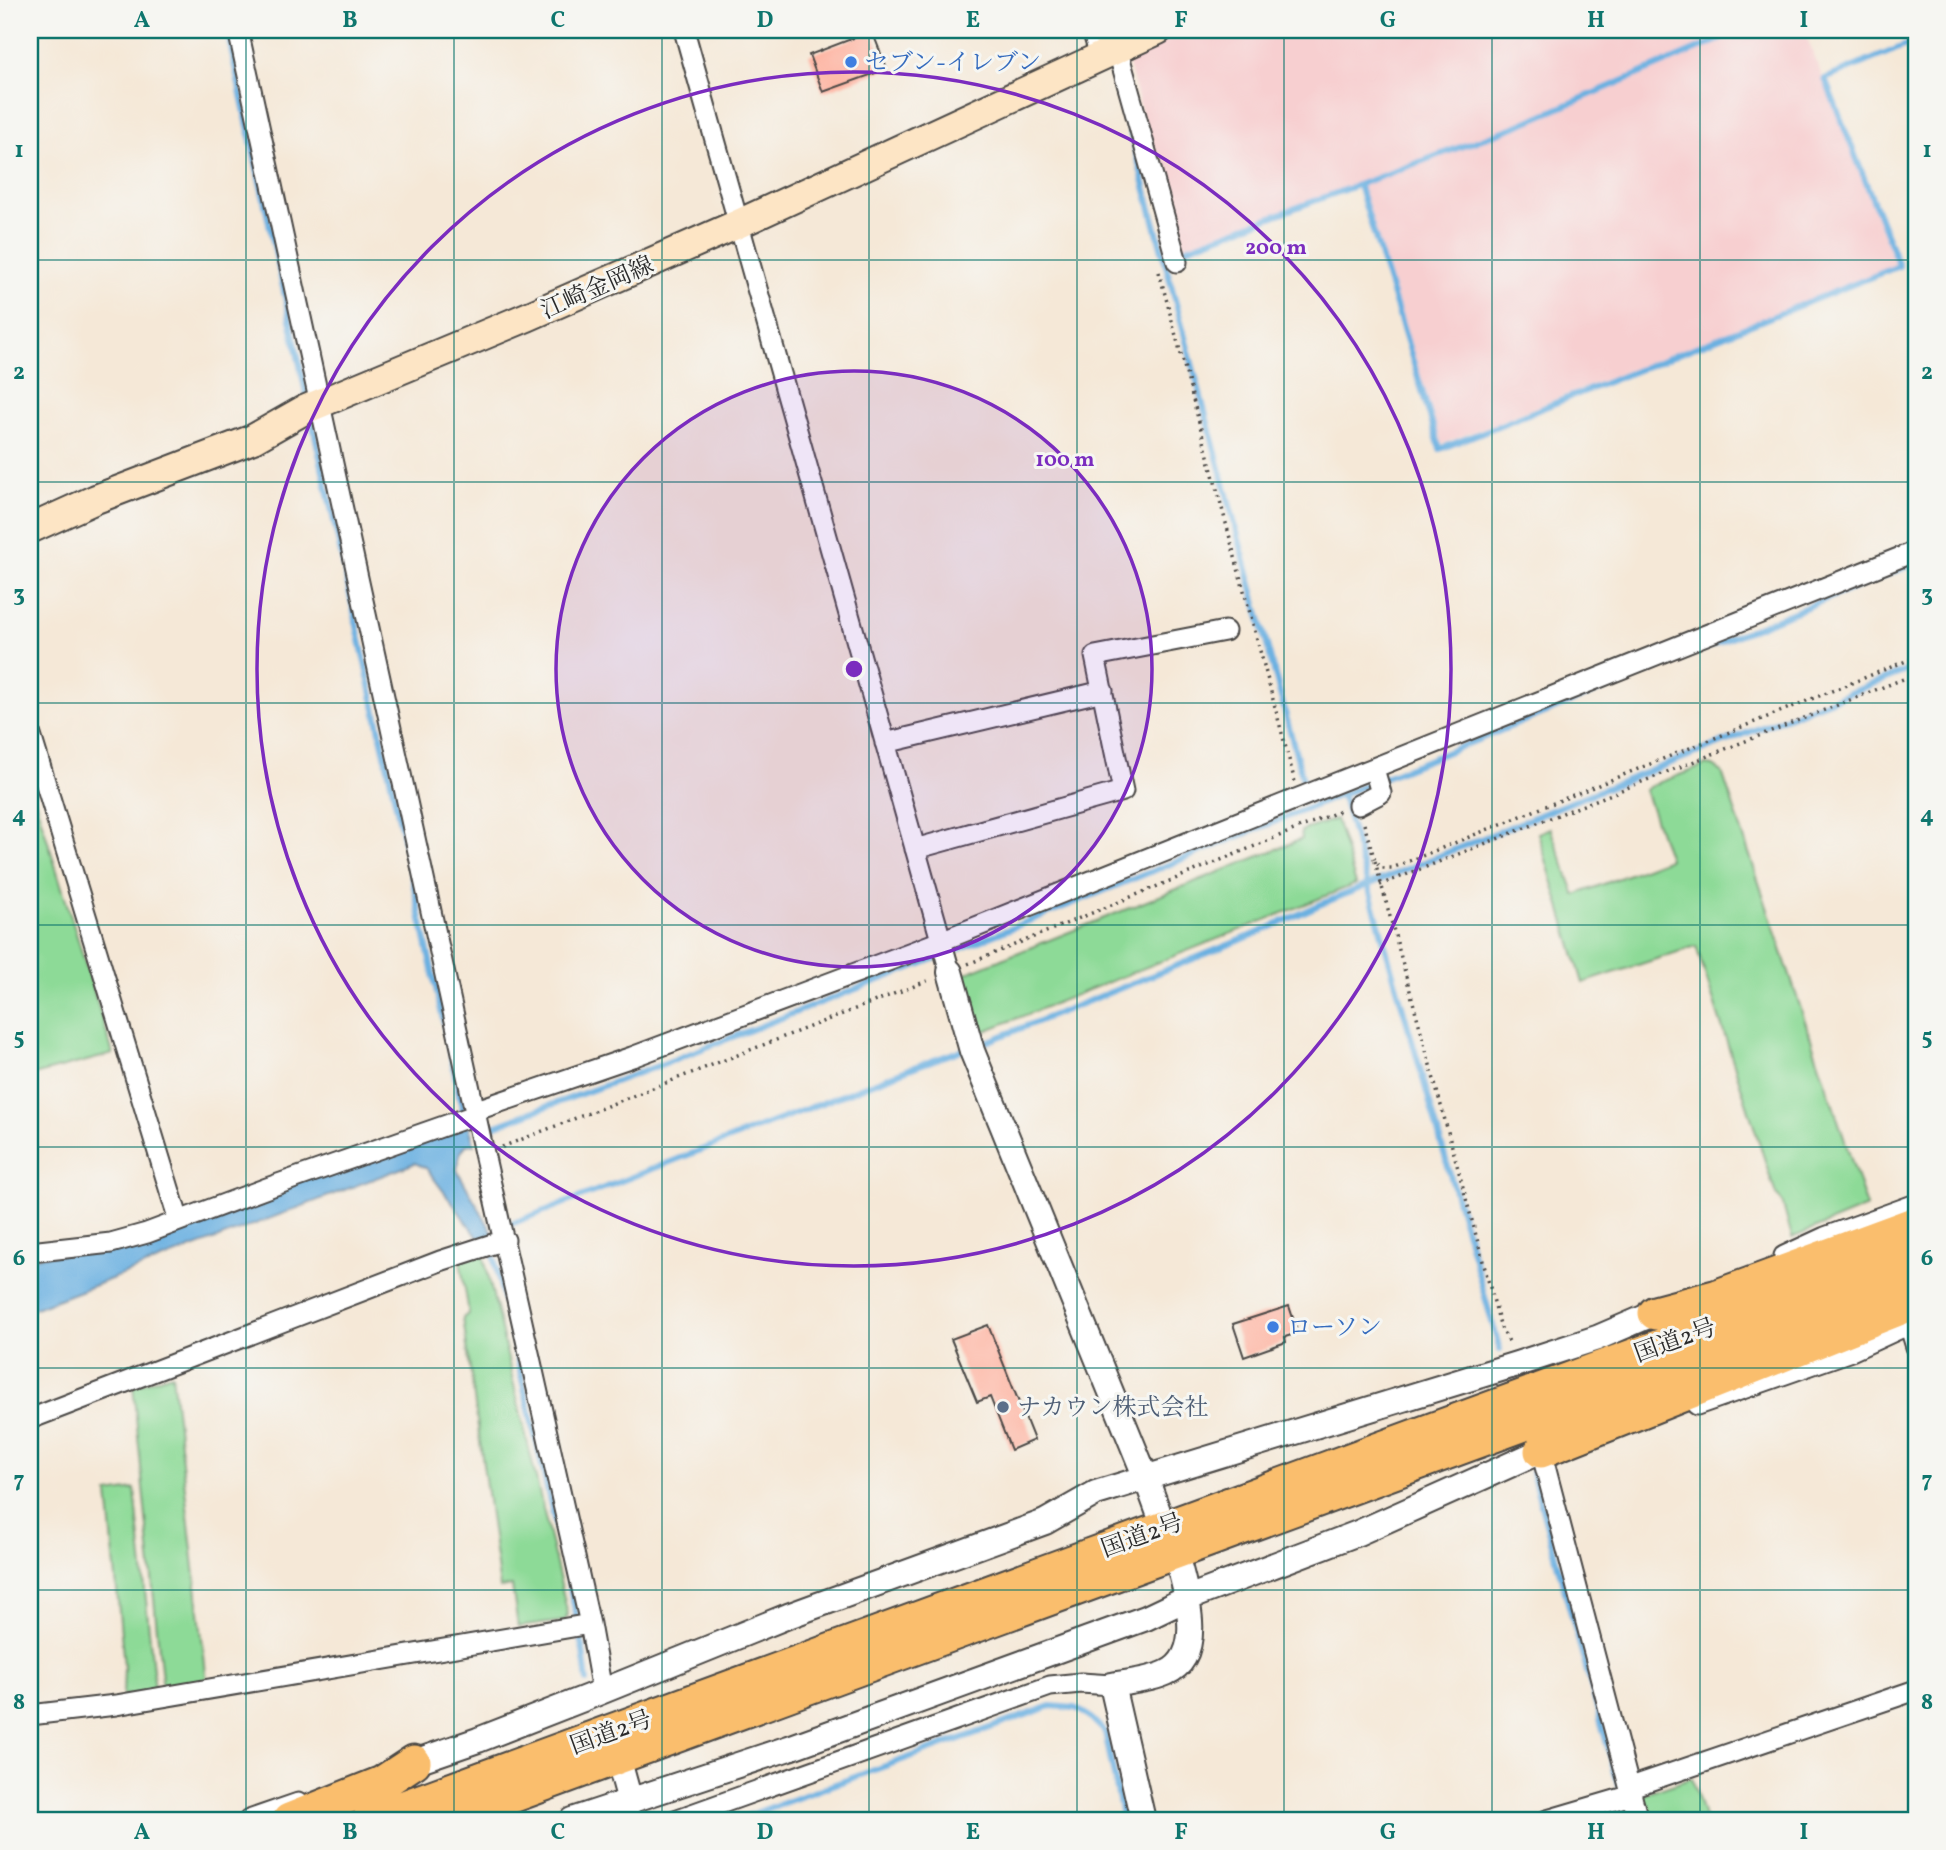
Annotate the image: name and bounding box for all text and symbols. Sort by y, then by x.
text: A [134,5,150,37]
text: B [342,5,358,37]
text: C [551,5,565,37]
text: D [757,5,774,37]
text: E [966,5,980,37]
text: F [1174,5,1188,37]
text: G [1380,5,1396,37]
text: H [1587,5,1605,37]
text: I [1800,5,1808,37]
place label: セブン-イレブン [865,47,1041,81]
marker: セブン-イレブン [843,54,859,70]
text: 1 [14,135,24,167]
text: 1 [1922,135,1932,167]
text: 200 m [1245,234,1307,263]
street label: 江崎金岡線 [536,249,660,329]
text: 2 [13,357,25,389]
text: 2 [1921,357,1933,389]
text: 100 m [1035,446,1095,475]
text: 3 [13,579,25,611]
text: 3 [1921,579,1933,611]
centre of rings [842,657,866,681]
text: 4 [12,800,26,832]
text: 4 [1920,800,1934,832]
text: 5 [13,1022,25,1054]
text: 5 [1921,1022,1933,1054]
text: 6 [13,1243,25,1275]
text: 6 [1921,1243,1933,1275]
street label: 国道2号 [1630,1311,1721,1372]
place label: ローソン [1287,1312,1382,1346]
marker: ローソン [1265,1319,1281,1335]
place label: ナカウン株式会社 [1017,1392,1209,1426]
marker: ナカウン株式会社 [995,1399,1011,1415]
text: 7 [14,1465,25,1497]
text: 7 [1922,1465,1933,1497]
street label: 国道2号 [1097,1506,1188,1567]
text: 8 [13,1687,25,1719]
text: 8 [1921,1687,1933,1719]
street label: 国道2号 [566,1703,657,1764]
text: A [134,1817,150,1849]
text: B [342,1817,358,1849]
text: C [551,1817,565,1849]
text: D [757,1817,774,1849]
text: E [966,1817,980,1849]
text: F [1174,1817,1188,1849]
text: G [1380,1817,1396,1849]
text: H [1587,1817,1605,1849]
text: I [1800,1817,1808,1849]

